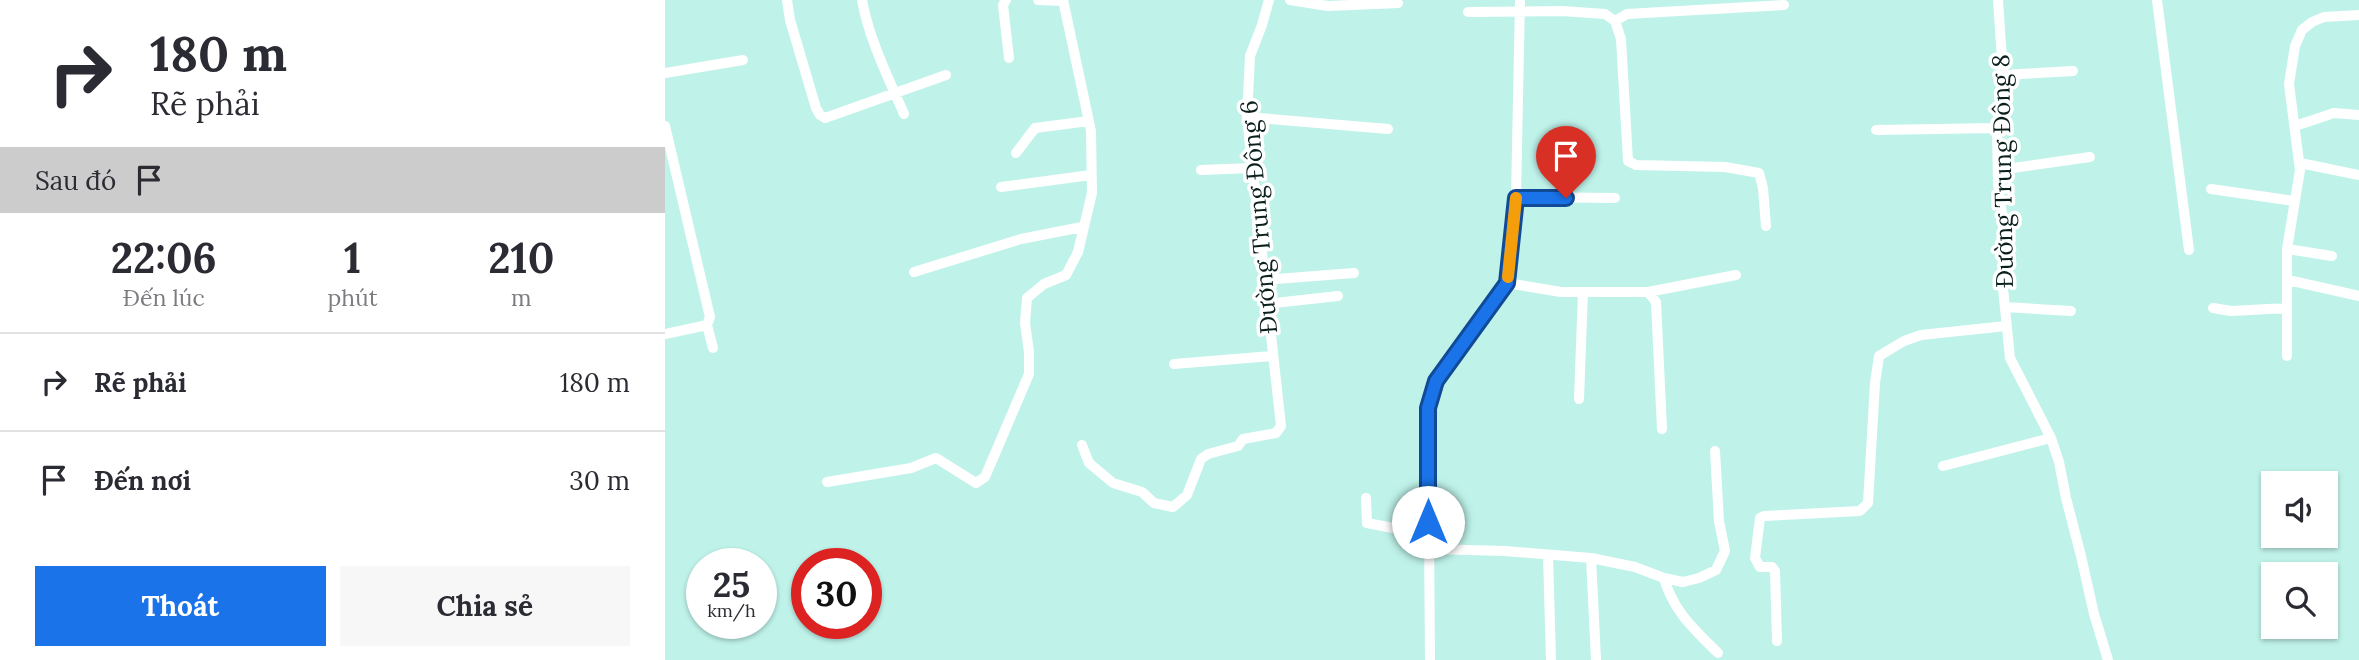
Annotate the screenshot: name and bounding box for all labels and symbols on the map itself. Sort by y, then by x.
street label: Đường Trung Đông 8 [1985,54,2020,288]
street label: Đường Trung Đông 6 [1233,99,1284,335]
pin [1536,126,1596,198]
position arrow [1391,485,1465,559]
speed limit sign: 30 [791,548,882,639]

